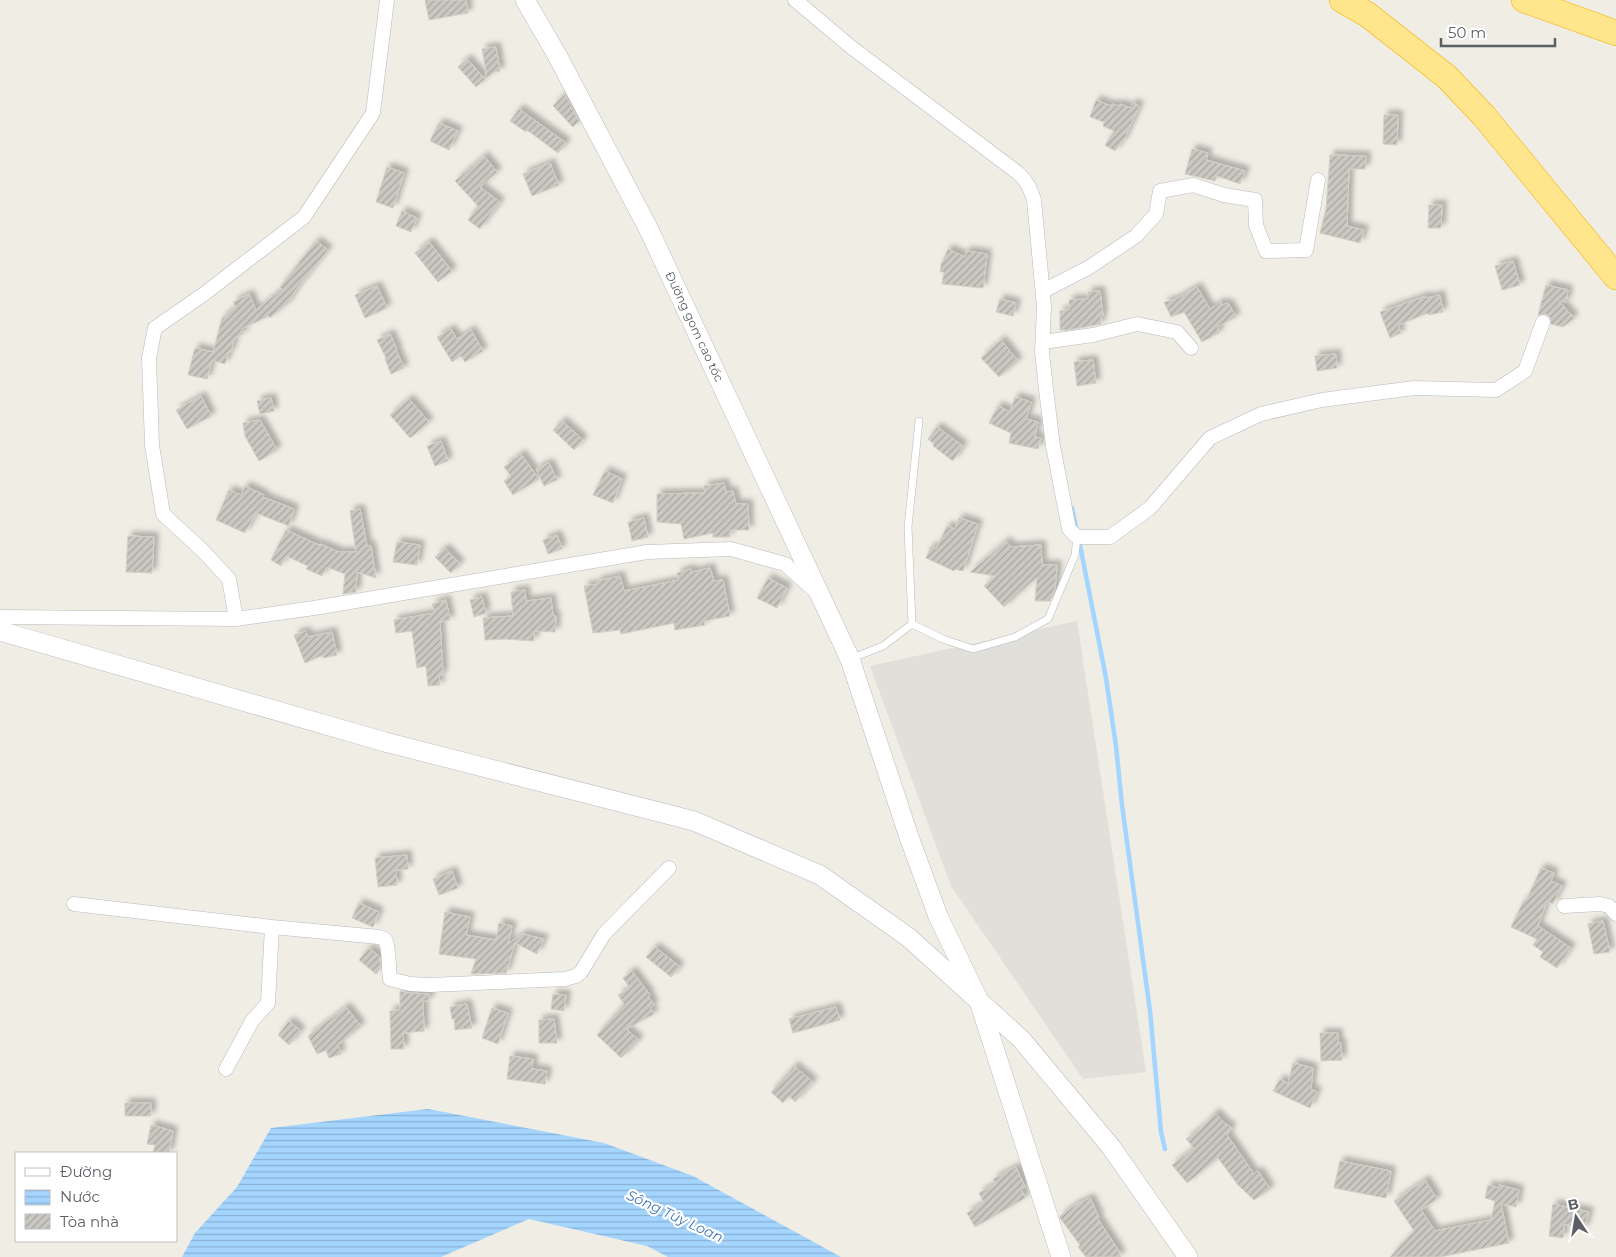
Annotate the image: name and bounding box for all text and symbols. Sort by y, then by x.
scale bar [1441,15,1555,47]
text: 50 m [1448,23,1486,42]
street label: Đường gom cao tốc [662,269,727,384]
legend [15,1152,178,1242]
text: Đường [60,1162,112,1181]
water label: Sông Túy Loan [624,1186,726,1246]
text: Nước [60,1187,100,1206]
north arrow [1551,1192,1601,1242]
text: B [1566,1194,1581,1214]
text: Tòa nhà [60,1212,119,1231]

